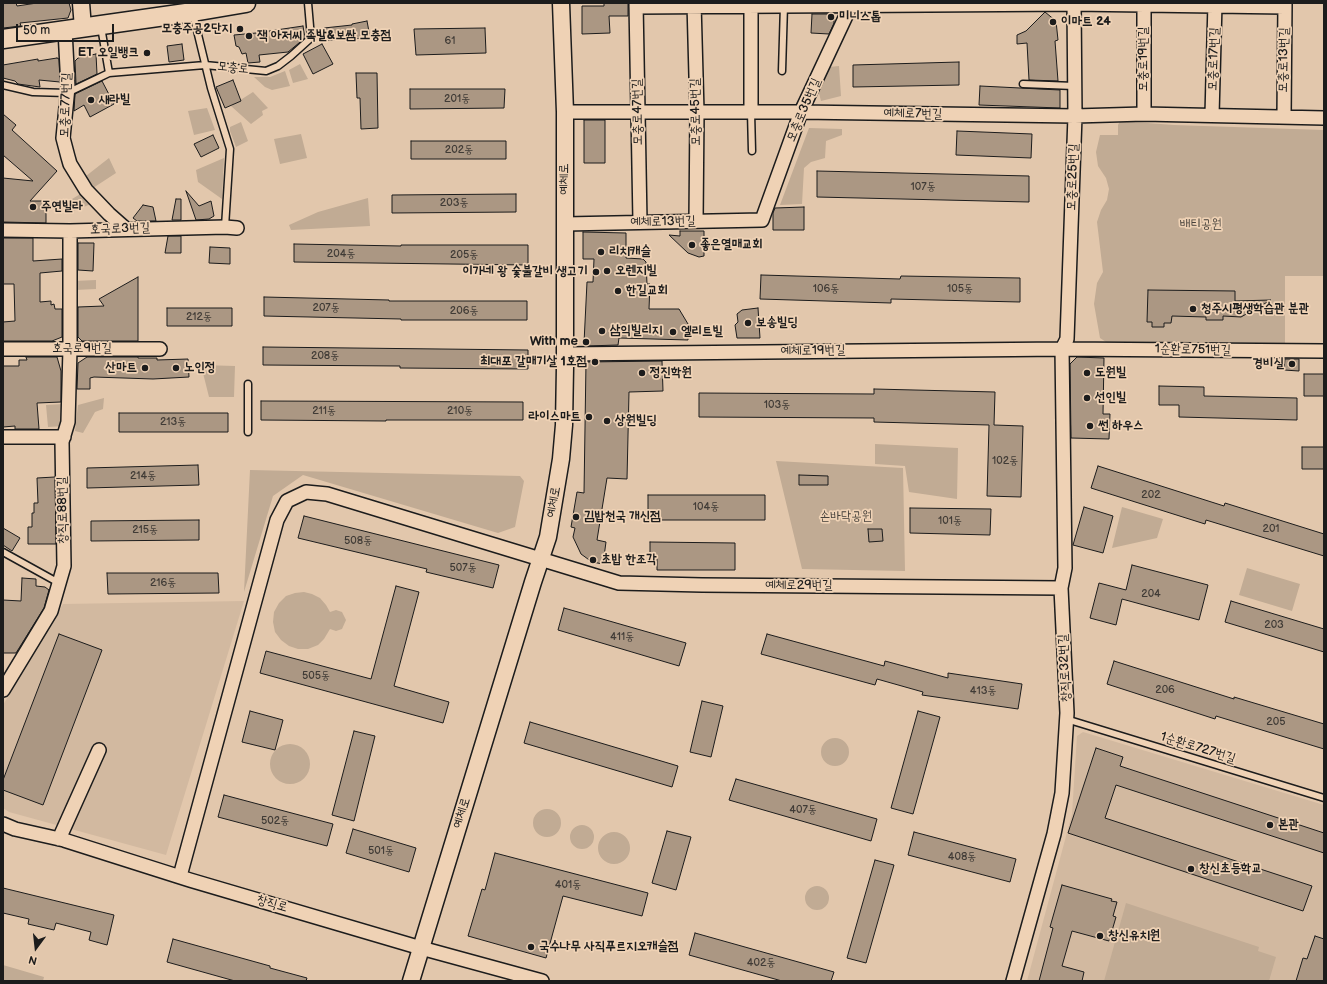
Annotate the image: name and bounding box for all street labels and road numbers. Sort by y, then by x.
street label: 모충로19번길 [1136,27,1152,91]
street label: 모충로17번길 [1205,27,1223,91]
street label: 모충로13번길 [1276,27,1292,93]
street label: 모충로 [217,59,249,77]
street label: 모충로77번길 [57,72,75,138]
street label: 모충로35번길 [784,76,824,144]
street label: 모충로45번길 [688,78,704,146]
street label: 모충로47번길 [630,79,646,145]
street label: 예체로7번길 [884,106,942,122]
street label: 모충로25번길 [1064,143,1082,211]
street label: 예체로 [557,163,573,195]
street label: 예체로13번길 [630,214,696,230]
street label: 호국로3번길 [90,220,150,238]
street label: 호국로9번길 [52,341,112,357]
street label: 1순환로751번길 [1155,342,1231,358]
street label: 예체로19번길 [780,343,846,359]
street label: 창직로88번길 [55,476,71,544]
street label: 예체로 [544,485,564,519]
street label: 예체로29번길 [765,578,833,594]
street label: 창직로32번길 [1055,634,1075,702]
street label: 1순환로727번길 [1159,729,1237,767]
street label: 예체로 [450,796,474,830]
street label: 창직로 [255,892,289,916]

